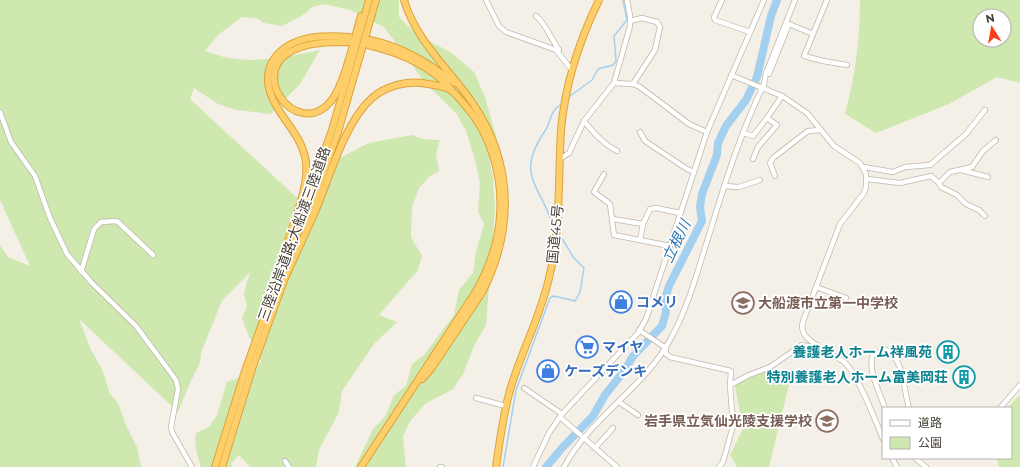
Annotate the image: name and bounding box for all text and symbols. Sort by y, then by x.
north arrow [972,8,1012,48]
text: N [984,10,996,26]
street label: 三陸沿岸道路;大船渡三陸道路 [254,144,334,324]
street label: 国道45号 [543,204,567,264]
water label: 立根川 [658,215,695,265]
shop icon: コメリ [608,289,634,315]
school or university icon: 大船渡市立第一中学校 [730,290,756,316]
place label: コメリ [636,293,678,311]
place label: 大船渡市立第一中学校 [758,294,898,312]
supermarket icon: マイヤ [574,334,600,360]
place label: マイヤ [602,338,644,356]
building icon: 養護老人ホーム祥風苑 [935,339,961,365]
place label: 養護老人ホーム祥風苑 [792,343,932,361]
shop icon: ケーズデンキ [535,358,561,384]
place label: ケーズデンキ [564,362,647,380]
building icon: 特別養護老人ホーム富美岡荘 [951,364,977,390]
place label: 特別養護老人ホーム富美岡荘 [766,368,948,386]
legend [882,407,1012,459]
school or university icon: 岩手県立気仙光陵支援学校 [814,408,840,434]
place label: 岩手県立気仙光陵支援学校 [644,412,812,430]
text: 道路 [918,415,942,430]
text: 公園 [918,435,942,450]

